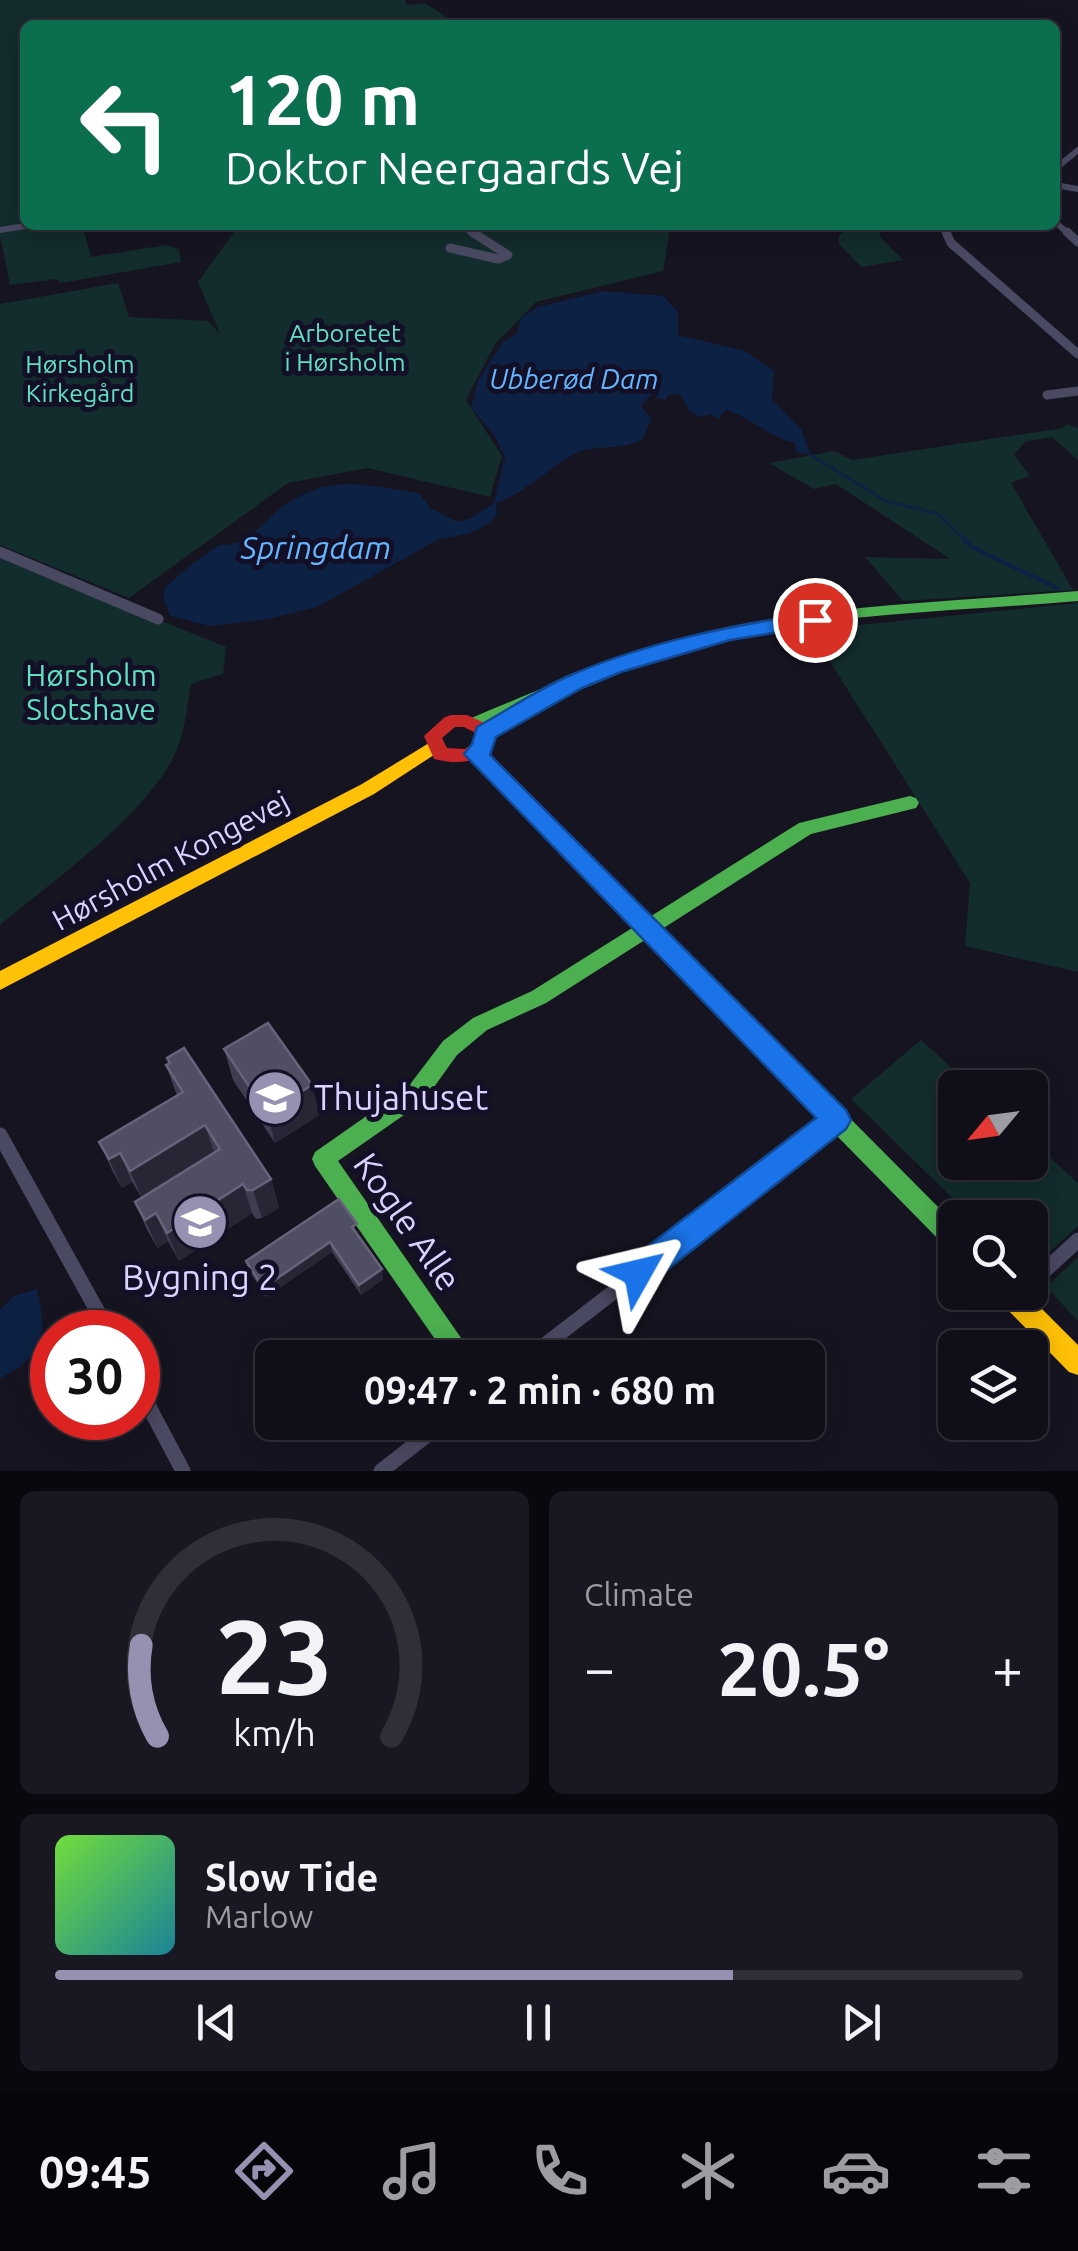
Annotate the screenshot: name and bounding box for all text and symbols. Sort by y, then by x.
icon: left [60,60,190,190]
text: 120 m [225,60,420,138]
text: Doktor Neergaards Vej [225,142,684,193]
park label: Arboretet i Hørsholm [284,319,406,376]
park label: Hørsholm Kirkegård [25,350,135,407]
water label: Ubberød Dam [489,363,659,394]
water label: Springdam [240,529,391,565]
pin [773,578,858,663]
icon: arrive [788,593,843,648]
park label: Hørsholm Slotshave [25,658,157,726]
street label: Hørsholm Kongevej [46,783,295,937]
school or university icon: Thujahuset [245,1068,305,1128]
north arrow [938,1070,1048,1180]
map controls [938,1070,1048,1440]
place label: Thujahuset [314,1077,488,1117]
street label: Kogle Alle [346,1145,470,1298]
school or university icon: Bygning 2 [170,1192,230,1252]
button: search [938,1200,1048,1310]
position arrow [586,1221,690,1325]
place label: Bygning 2 [122,1257,278,1297]
speed limit sign: 30 [30,1310,160,1440]
button: layers [938,1330,1048,1440]
text: 09:47 · 2 min · 680 m [364,1369,716,1411]
text: Climate [584,1576,694,1612]
text: 23 [216,1597,333,1714]
text: 20.5° [718,1626,889,1710]
text: − [584,1637,615,1698]
text: + [992,1637,1023,1698]
text: km/h [233,1713,316,1753]
text: Slow Tide [205,1856,378,1898]
text: Marlow [205,1898,313,1934]
icon: previous [189,1995,244,2050]
icon: pause [511,1995,566,2050]
icon: next [834,1995,889,2050]
icon: directions [229,2136,299,2206]
icon: music [377,2136,447,2206]
icon: phone [525,2136,595,2206]
icon: climate [673,2136,743,2206]
icon: car [821,2136,891,2206]
icon: filters [969,2136,1039,2206]
text: 09:45 [39,2146,152,2197]

